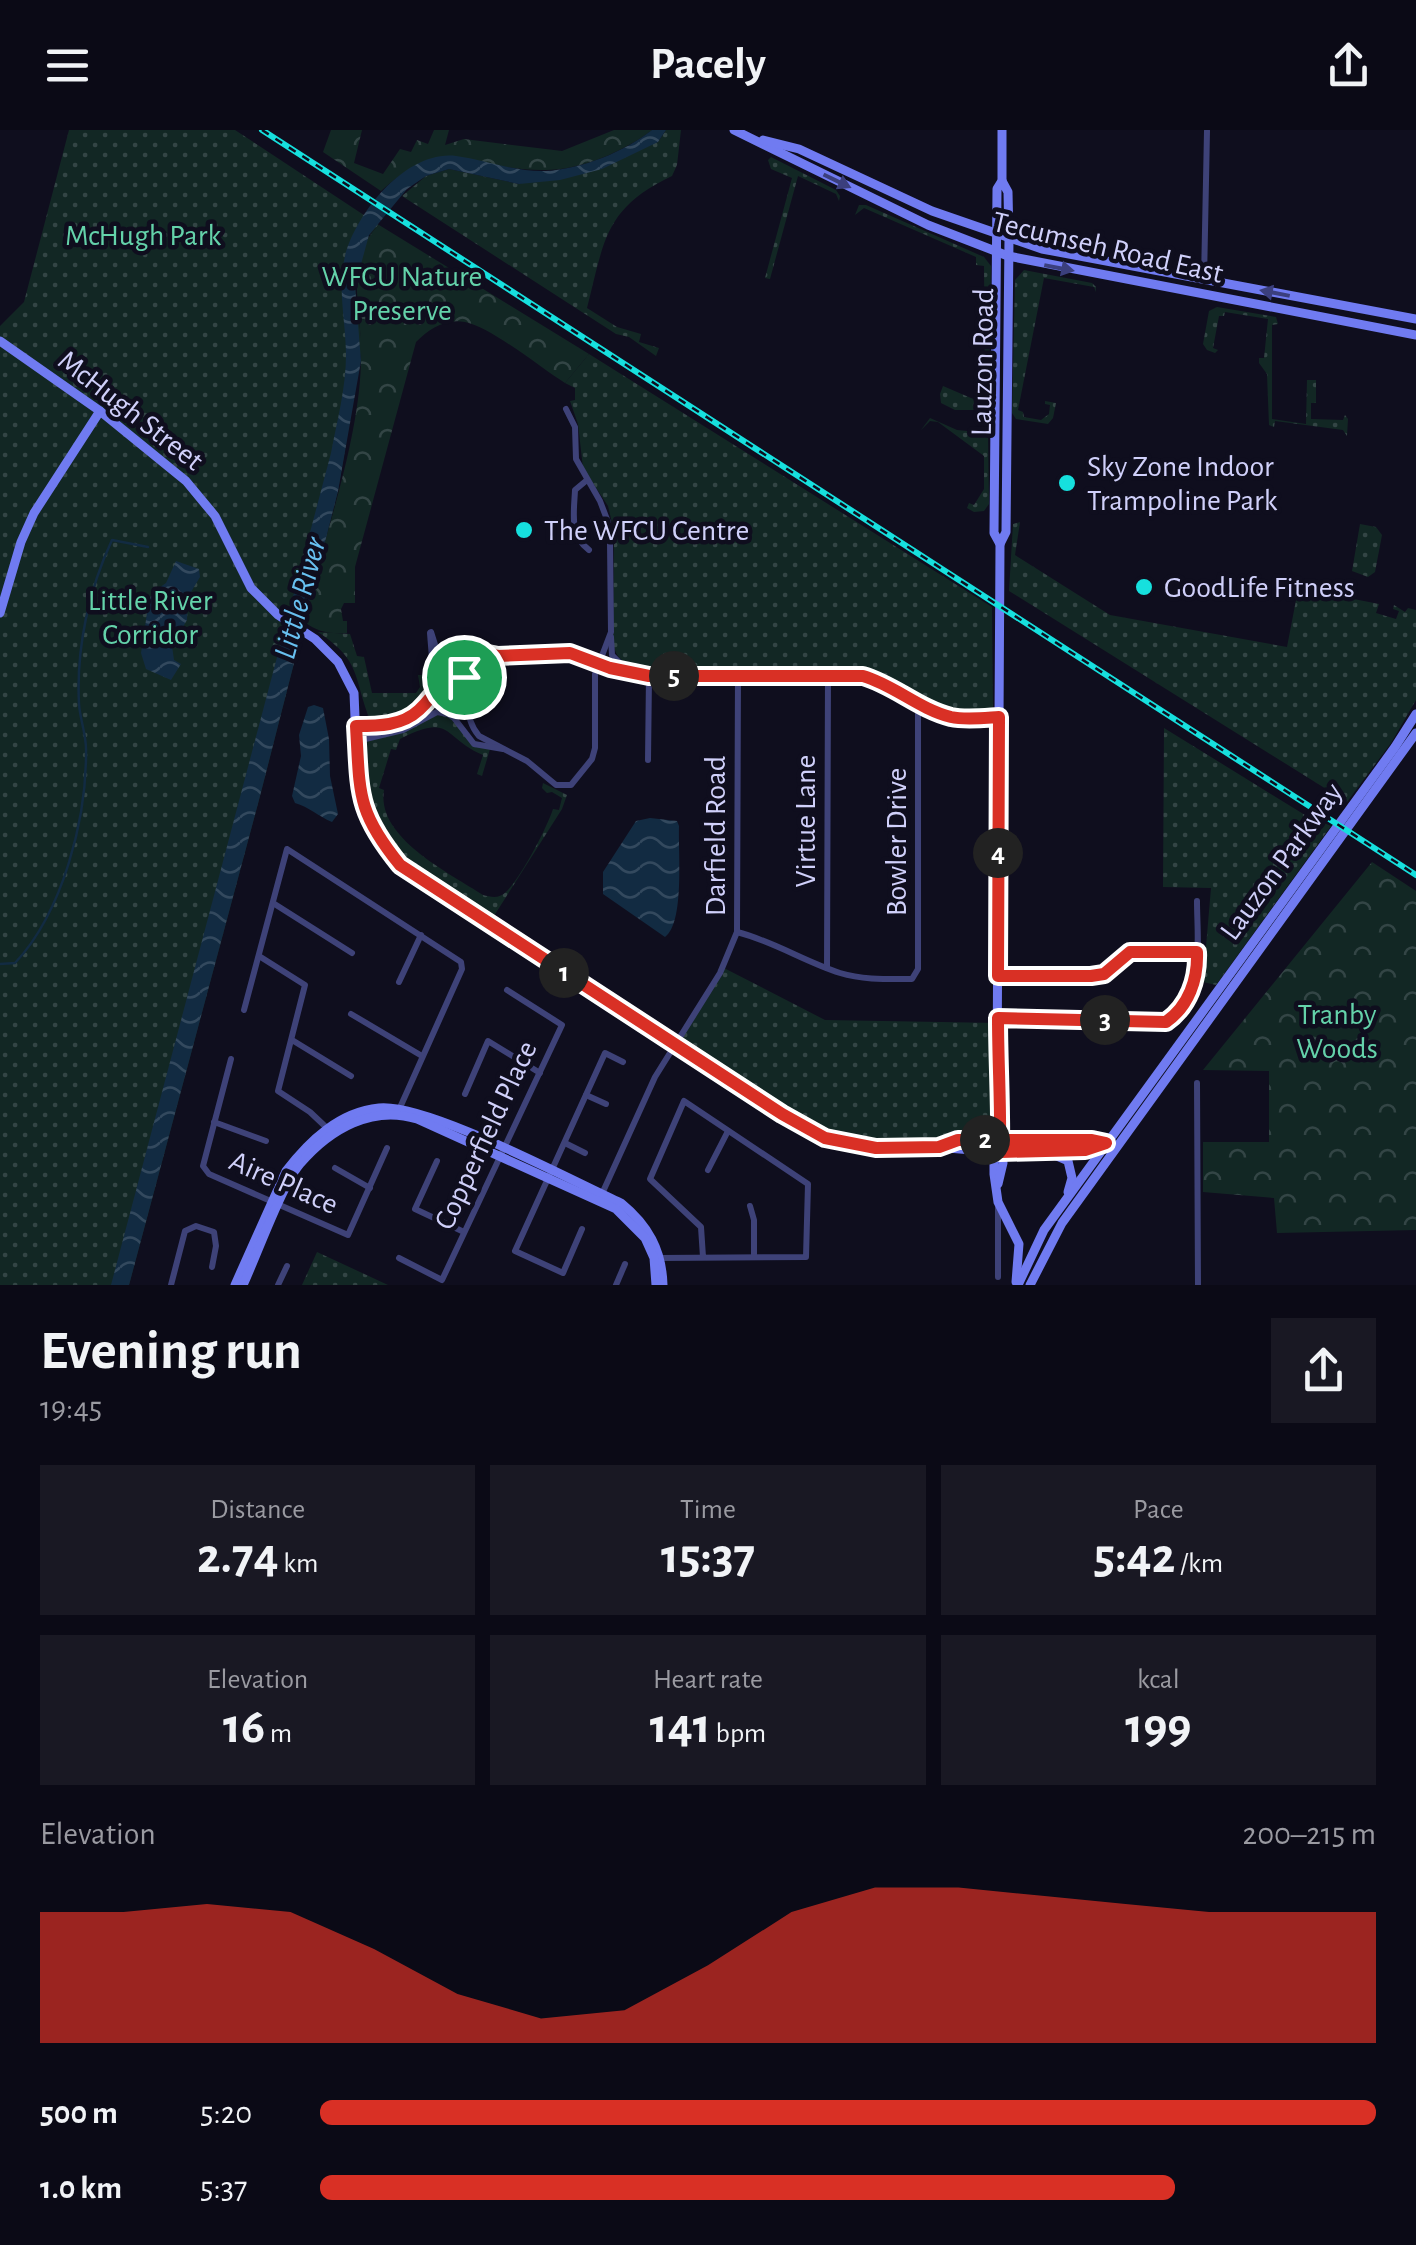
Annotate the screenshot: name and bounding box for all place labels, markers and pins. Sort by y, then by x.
place label: Sky Zone Indoor Trampoline Park [1087,452,1278,516]
marker: Sky Zone Indoor Trampoline Park [1056,472,1078,494]
place label: The WFCU Centre [544,516,749,546]
marker: The WFCU Centre [513,519,535,541]
place label: GoodLife Fitness [1164,573,1355,603]
marker: GoodLife Fitness [1133,576,1155,598]
pin [422,635,507,720]
pin: 5 [649,651,699,701]
pin: 4 [973,828,1023,878]
pin: 1 [539,948,589,998]
pin: 3 [1080,995,1130,1045]
pin: 2 [960,1115,1010,1165]

